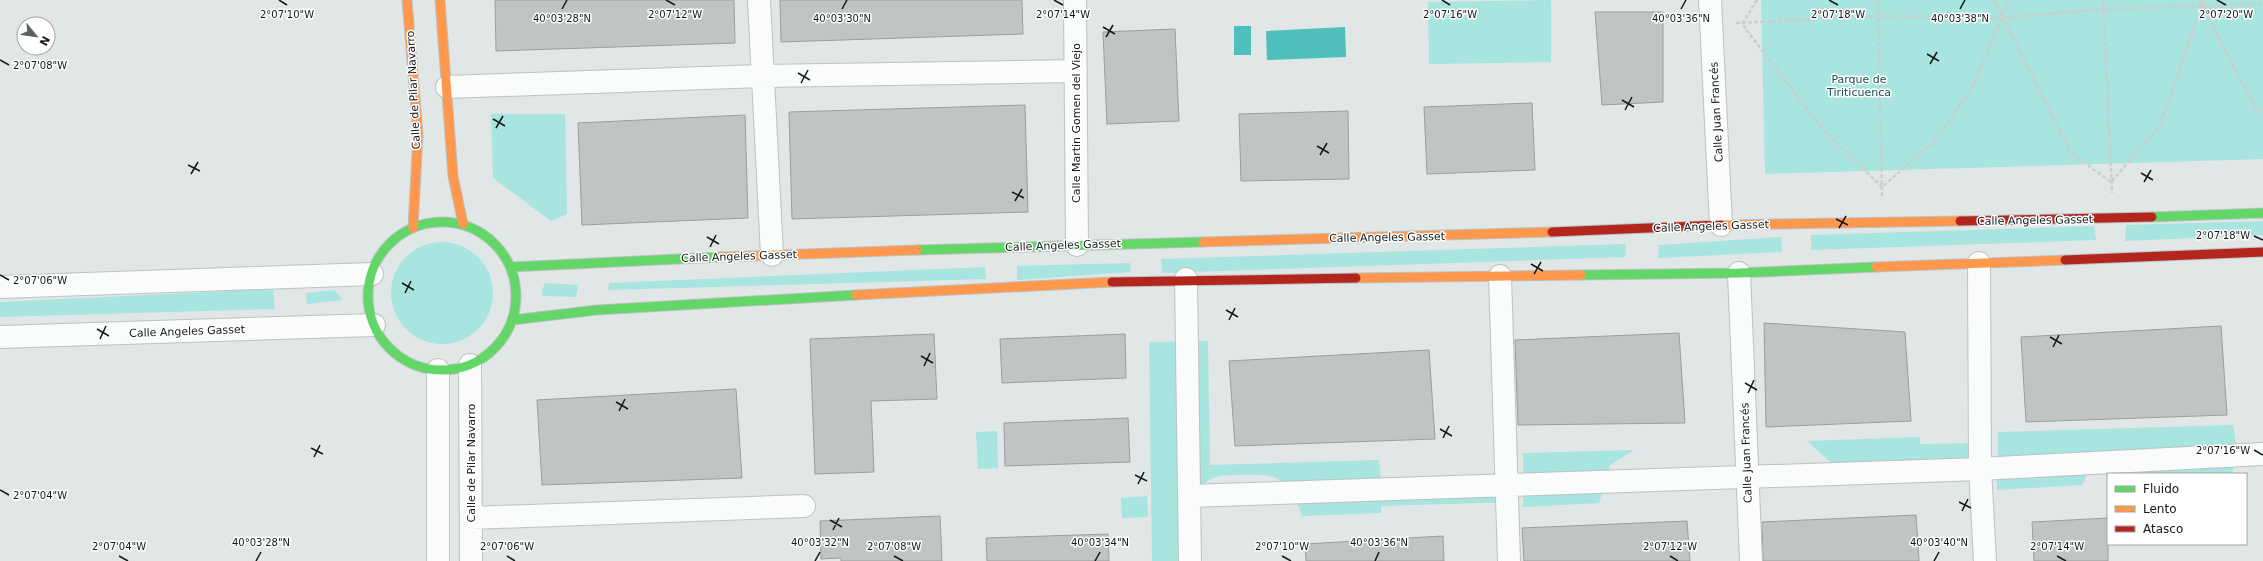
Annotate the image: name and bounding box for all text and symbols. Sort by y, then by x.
text: 2°07'10"W [260,9,314,20]
text: 2°07'12"W [648,9,702,20]
text: 2°07'14"W [1036,9,1090,20]
text: 2°07'16"W [1423,9,1477,20]
text: 2°07'18"W [1811,9,1865,20]
text: 2°07'20"W [2199,9,2253,20]
text: 40°03'28"N [533,13,591,24]
text: 40°03'30"N [813,13,871,24]
text: 40°03'36"N [1652,13,1710,24]
text: 40°03'38"N [1931,13,1989,24]
north arrow [16,16,56,56]
street label: Calle de Pilar Navarro [404,30,423,150]
text: N [36,33,52,48]
street label: Calle Martin Gomen del Viejo [1070,43,1083,203]
text: 2°07'08"W [13,60,67,71]
street label: Calle Juan Francés [1707,61,1726,163]
park label: Parque de Tiriticuenca [1826,73,1891,99]
street label: Calle Angeles Gasset [1977,213,2094,228]
street label: Calle Angeles Gasset [1653,218,1770,235]
street label: Calle Angeles Gasset [1329,230,1446,245]
text: 2°07'18"W [2196,230,2250,241]
street label: Calle Angeles Gasset [1005,237,1122,254]
street label: Calle Angeles Gasset [681,248,798,265]
text: 2°07'06"W [13,275,67,286]
street label: Calle Angeles Gasset [129,323,246,340]
street label: Calle Juan Francés [1738,402,1755,503]
street label: Calle de Pilar Navarro [465,403,478,522]
text: 2°07'16"W [2196,445,2250,456]
legend [2107,473,2247,545]
text: Fluido [2143,482,2179,496]
text: 2°07'04"W [13,490,67,501]
text: Lento [2143,502,2177,516]
text: Atasco [2143,522,2183,536]
text: 40°03'28"N [232,537,290,548]
text: 40°03'32"N [791,537,849,548]
text: 40°03'34"N [1071,537,1129,548]
text: 40°03'36"N [1350,537,1408,548]
text: 40°03'40"N [1910,537,1968,548]
text: 2°07'04"W [92,541,146,552]
text: 2°07'06"W [480,541,534,552]
text: 2°07'08"W [867,541,921,552]
text: 2°07'10"W [1255,541,1309,552]
text: 2°07'12"W [1643,541,1697,552]
text: 2°07'14"W [2030,541,2084,552]

